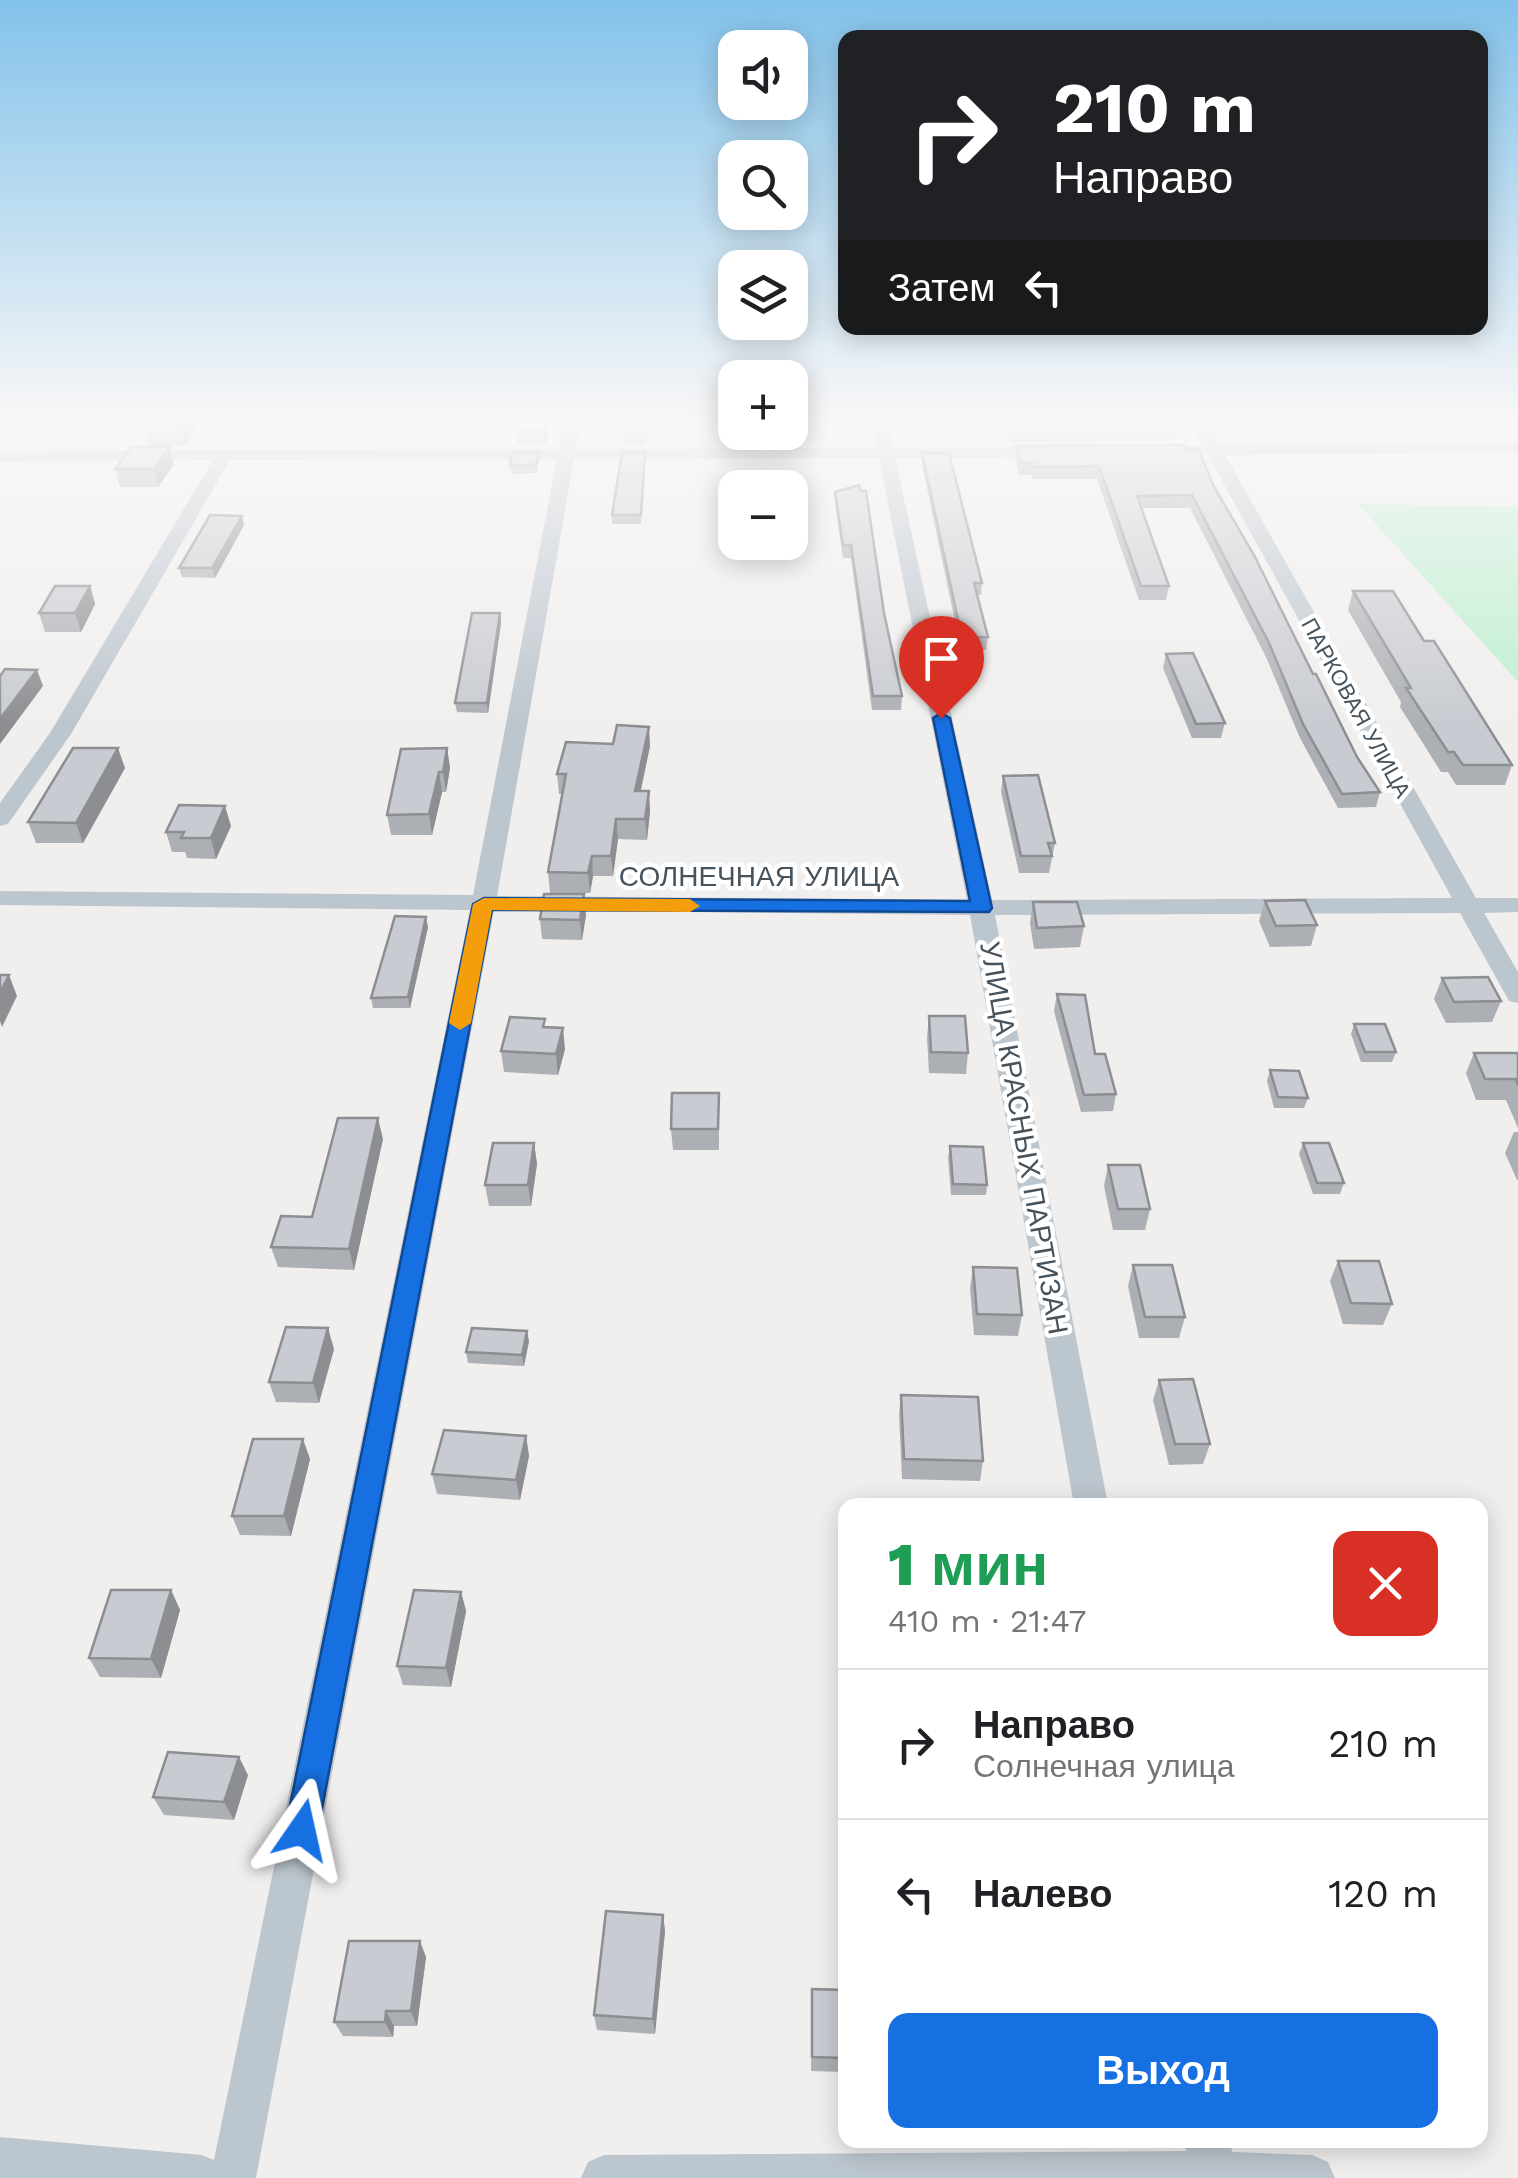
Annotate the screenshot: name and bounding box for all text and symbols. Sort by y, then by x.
map controls [718,30,808,560]
button: sound [718,30,808,120]
text: 210 m [1053,67,1256,149]
icon: right [888,70,1018,200]
button: search [718,140,808,230]
text: Направо [1053,151,1233,204]
button: layers [718,250,808,340]
icon: left [1016,260,1071,315]
text: Затем [888,266,996,310]
button: + [718,360,808,450]
button: − [718,470,808,560]
street label: ПАРКОВАЯ УЛИЦА [1296,614,1416,802]
pin [899,616,984,719]
icon: arrive [914,631,969,686]
street label: СОЛНЕЧНАЯ УЛИЦА [619,860,900,893]
street label: УЛИЦА КРАСНЫХ ПАРТИЗАН [973,939,1075,1337]
text: 1 мин [888,1529,1048,1600]
button: close [1333,1531,1438,1636]
text: 410 m · 21:47 [888,1602,1086,1640]
text: Направо [973,1703,1135,1747]
icon: right [888,1717,943,1772]
text: 210 m [1328,1722,1438,1766]
text: Солнечная улица [973,1747,1235,1785]
position arrow [250,1778,354,1882]
icon: left [888,1867,943,1922]
text: Налево [973,1872,1112,1916]
text: 120 m [1328,1872,1438,1916]
button: Выход [888,2013,1438,2128]

